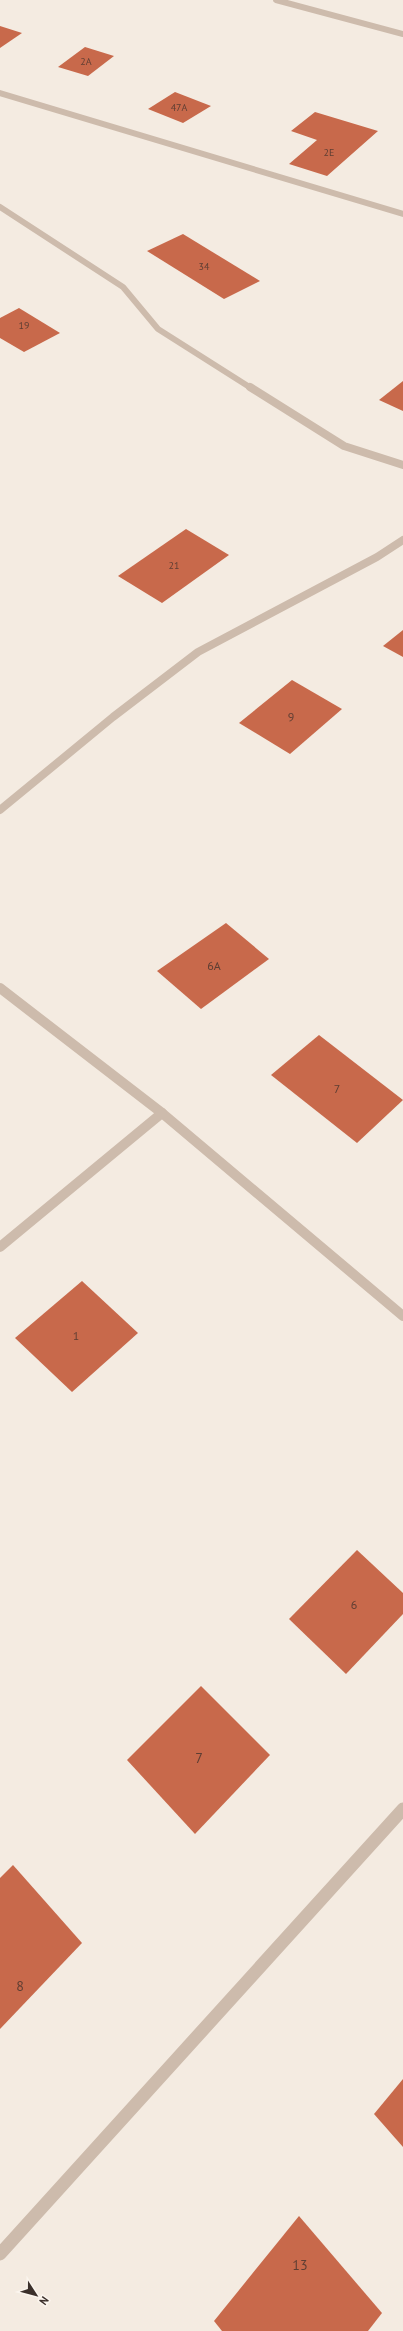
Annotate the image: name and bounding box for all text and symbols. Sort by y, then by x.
house number: 2А [80,55,92,68]
house number: 47А [171,101,188,114]
house number: 2Е [324,146,334,159]
house number: 34 [199,260,210,273]
house number: 19 [19,319,29,332]
house number: 21 [169,559,179,572]
house number: 9 [288,709,294,724]
house number: 6А [207,958,221,973]
house number: 7 [334,1081,340,1096]
house number: 1 [73,1328,79,1343]
house number: 6 [351,1597,357,1612]
house number: 7 [195,1749,203,1767]
house number: 8 [16,1977,24,1995]
house number: 13 [292,2256,308,2274]
north arrow [16,2275,56,2315]
text: N [36,2294,52,2308]

